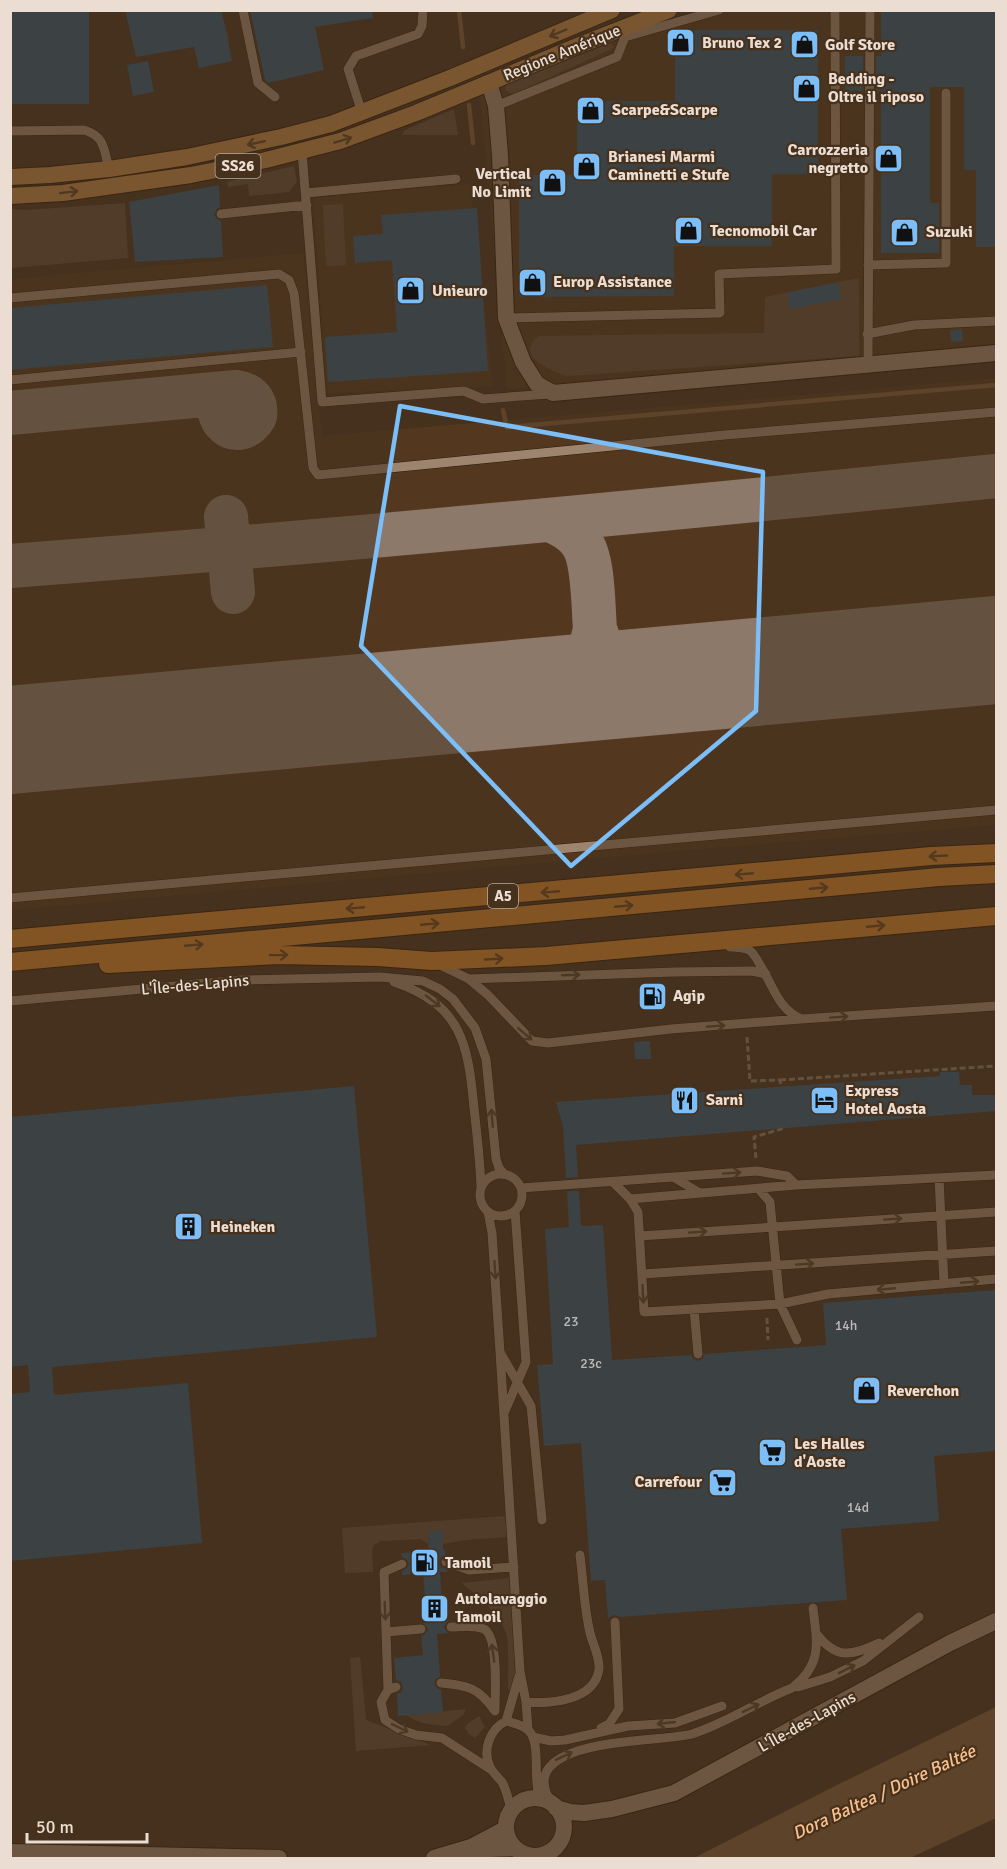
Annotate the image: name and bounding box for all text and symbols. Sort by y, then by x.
street label: Regione Amérique [500,20,624,86]
shop icon: Bruno Tex 2 [665,27,697,59]
one-way arrow [550,28,568,39]
shop icon: Golf Store [788,29,820,61]
place label: Bruno Tex 2 [702,33,782,53]
place label: Golf Store [825,35,895,55]
place label: Bedding - Oltre il riposo [828,69,924,107]
shop icon: Bedding - Oltre il riposo [791,72,823,104]
shop icon: Scarpe&Scarpe [575,94,607,126]
place label: Scarpe&Scarpe [612,100,718,120]
one-way arrow [333,134,352,145]
one-way arrow [246,137,265,149]
place label: Carrozzeria negretto [788,140,868,178]
shop icon: Carrozzeria negretto [873,143,905,175]
place label: Brianesi Marmi Caminetti e Stufe [608,147,729,185]
shop icon: Brianesi Marmi Caminetti e Stufe [571,150,603,182]
road number: SS26 [216,154,260,178]
place label: Vertical No Limit [471,164,531,202]
shop icon: Vertical No Limit [536,167,568,199]
one-way arrow [58,187,78,198]
shop icon: Tecnomobil Car [673,215,705,247]
shop icon: Suzuki [889,216,921,248]
place label: Tecnomobil Car [710,221,817,241]
place label: Suzuki [926,222,973,242]
shop icon: Europ Assistance [516,266,548,298]
place label: Europ Assistance [553,272,672,292]
shop icon: Unieuro [395,275,427,307]
place label: Unieuro [432,281,488,301]
one-way arrow [929,851,949,862]
one-way arrow [734,869,754,880]
one-way arrow [808,882,828,893]
road number: A5 [488,884,518,908]
one-way arrow [540,886,560,897]
one-way arrow [614,900,634,911]
one-way arrow [346,903,366,914]
one-way arrow [420,918,440,929]
one-way arrow [865,920,885,931]
one-way arrow [184,939,204,950]
one-way arrow [268,949,288,961]
one-way arrow [484,953,504,964]
one-way arrow [560,969,580,981]
street label: L'Île-des-Lapins [140,970,250,1000]
fuel station icon: Agip [636,980,668,1012]
place label: Agip [673,986,705,1006]
one-way arrow [425,995,441,1008]
one-way arrow [829,1011,849,1022]
one-way arrow [706,1020,726,1031]
one-way arrow [518,1027,533,1041]
place label: Express Hotel Aosta [845,1081,926,1119]
restaurant icon: Sarni [669,1084,701,1116]
hotel icon: Express Hotel Aosta [808,1084,840,1116]
place label: Sarni [706,1090,743,1110]
one-way arrow [486,1108,497,1128]
one-way arrow [721,1167,741,1178]
building icon: Heineken [173,1211,205,1243]
one-way arrow [882,1213,902,1224]
place label: Heineken [210,1217,275,1237]
one-way arrow [688,1226,708,1237]
one-way arrow [795,1258,815,1269]
one-way arrow [489,1259,500,1279]
one-way arrow [960,1276,980,1287]
one-way arrow [638,1283,649,1303]
one-way arrow [876,1284,896,1295]
house number: 23 [563,1313,579,1330]
house number: 14h [835,1317,857,1334]
house number: 23c [580,1355,602,1372]
shop icon: Reverchon [850,1375,882,1407]
place label: Reverchon [887,1381,960,1401]
place label: Les Halles d'Aoste [794,1434,865,1472]
supermarket icon: Les Halles d'Aoste [757,1437,789,1469]
supermarket icon: Carrefour [707,1466,739,1498]
place label: Carrefour [634,1472,703,1492]
house number: 14d [847,1499,869,1516]
fuel station icon: Tamoil [408,1547,440,1579]
place label: Tamoil [445,1553,491,1573]
place label: Autolavaggio Tamoil [455,1589,547,1627]
building icon: Autolavaggio Tamoil [418,1592,450,1624]
one-way arrow [380,1600,391,1620]
one-way arrow [487,1643,498,1663]
one-way arrow [838,1662,856,1674]
street label: L'Île-des-Lapins [755,1687,859,1757]
one-way arrow [742,1701,760,1713]
one-way arrow [657,1718,677,1729]
one-way arrow [391,1722,408,1734]
water label: Dora Baltea / Doire Baltée [789,1739,980,1844]
one-way arrow [555,1750,573,1762]
scale bar [27,1806,147,1844]
text: 50 m [36,1816,74,1838]

